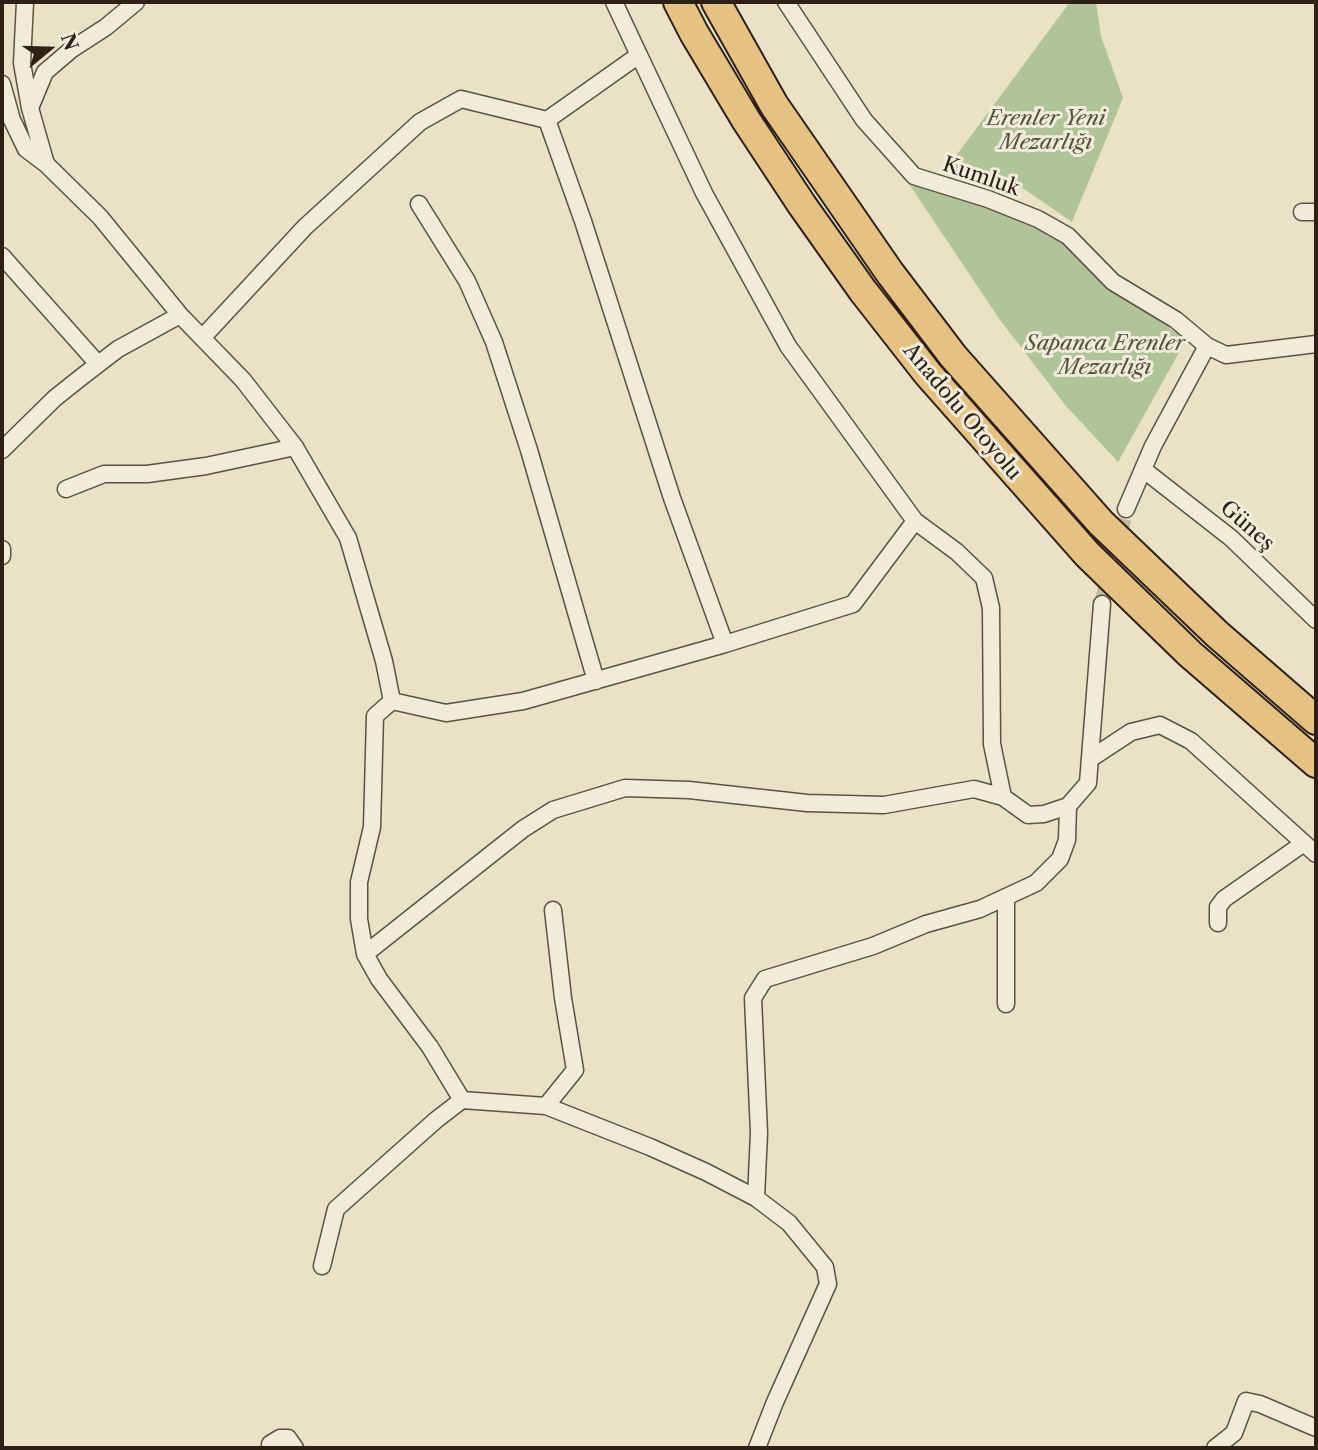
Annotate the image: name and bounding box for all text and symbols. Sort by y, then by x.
north arrow [14,14,84,84]
text: N [56,30,83,54]
park label: Erenler Yeni Mezarlığı [987,106,1105,156]
street label: Kumluk [939,152,1023,202]
park label: Sapanca Erenler Mezarlığı [1025,331,1185,381]
street label: Anadolu Otoyolu [898,339,1026,485]
street label: Güneş [1215,496,1279,556]

